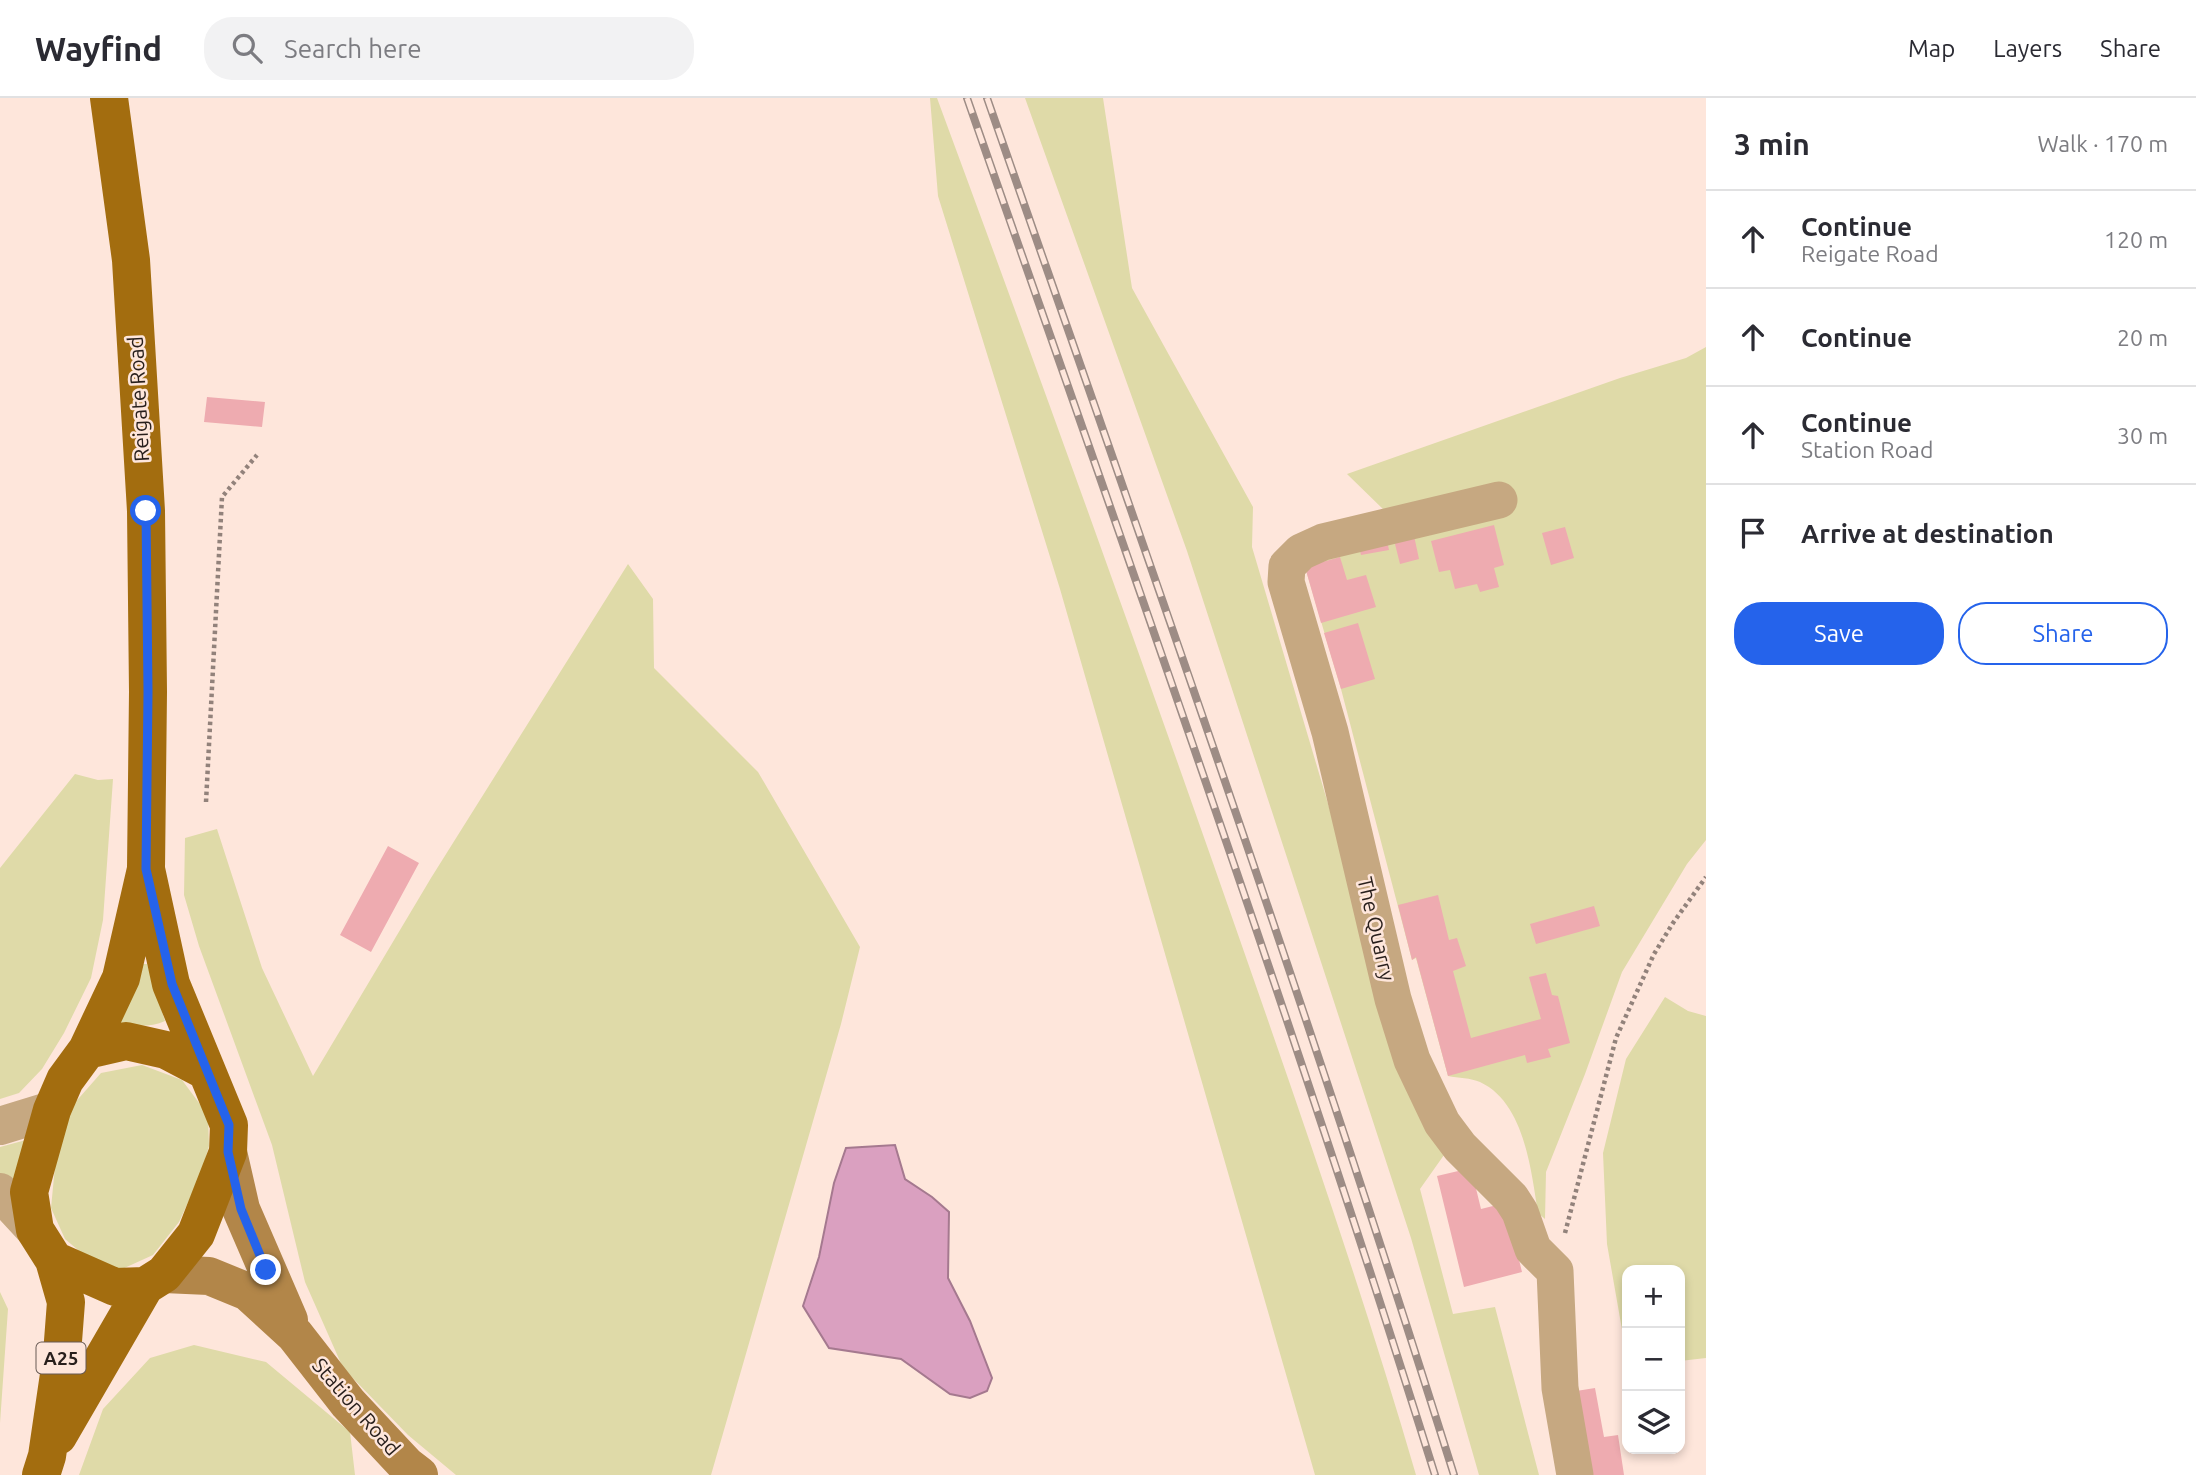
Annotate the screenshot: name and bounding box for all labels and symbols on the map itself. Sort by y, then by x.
street label: Reigate Road [123,336,153,462]
route start [130,495,161,526]
street label: The Quarry [1353,875,1401,983]
route end [250,1254,281,1285]
road number: A25 [36,1342,86,1374]
street label: Station Road [308,1353,405,1460]

